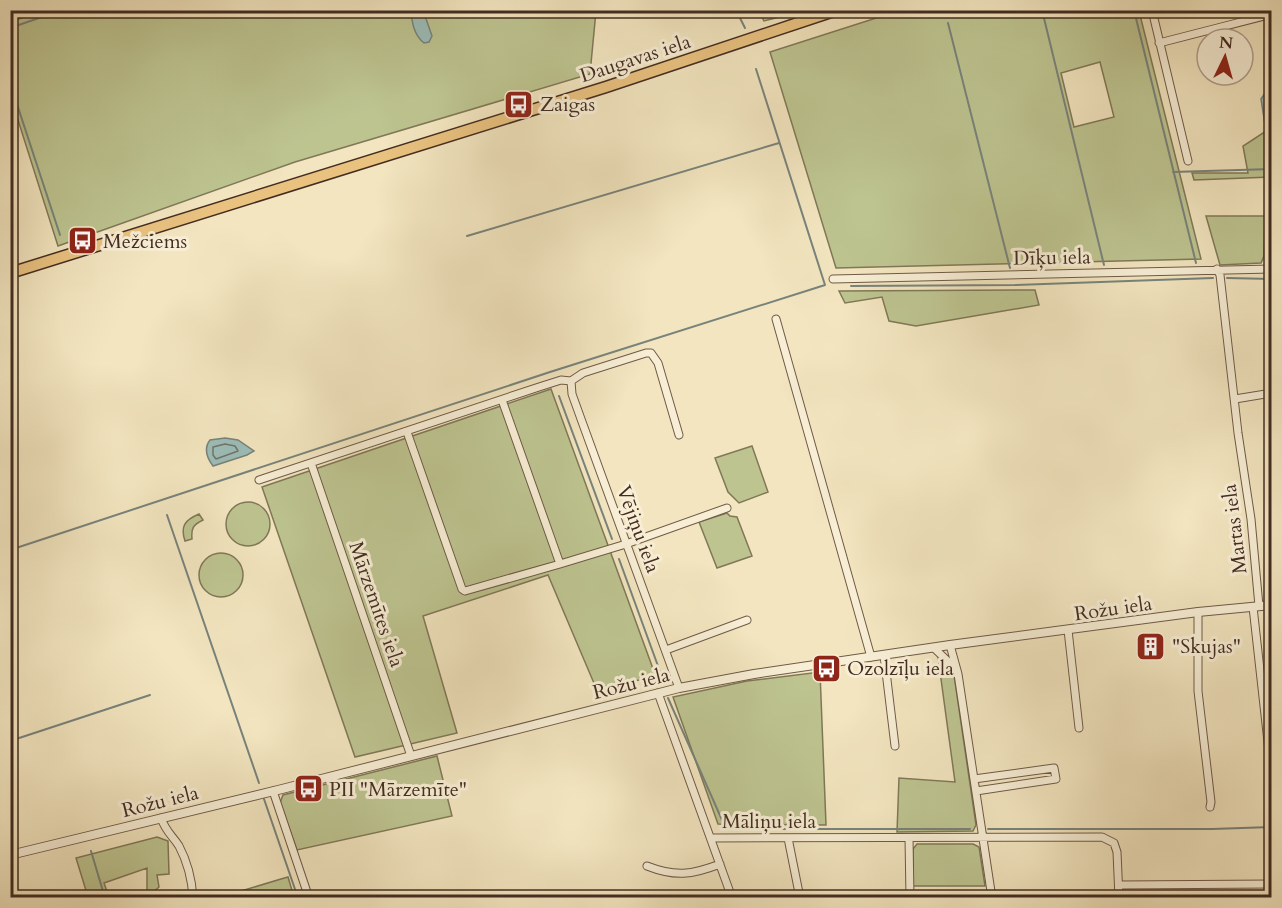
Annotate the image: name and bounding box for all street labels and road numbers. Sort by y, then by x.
street label: Daugavas iela [576,28,694,89]
street label: Dīķu iela [1013,243,1091,272]
street label: Vējiņu iela [610,482,667,577]
street label: Martas iela [1216,482,1253,575]
street label: Mārzemītes iela [342,538,411,671]
street label: Rožu iela [1072,590,1154,627]
street label: Rožu iela [590,661,673,706]
street label: Rožu iela [119,779,202,824]
street label: Māliņu iela [722,808,816,835]

